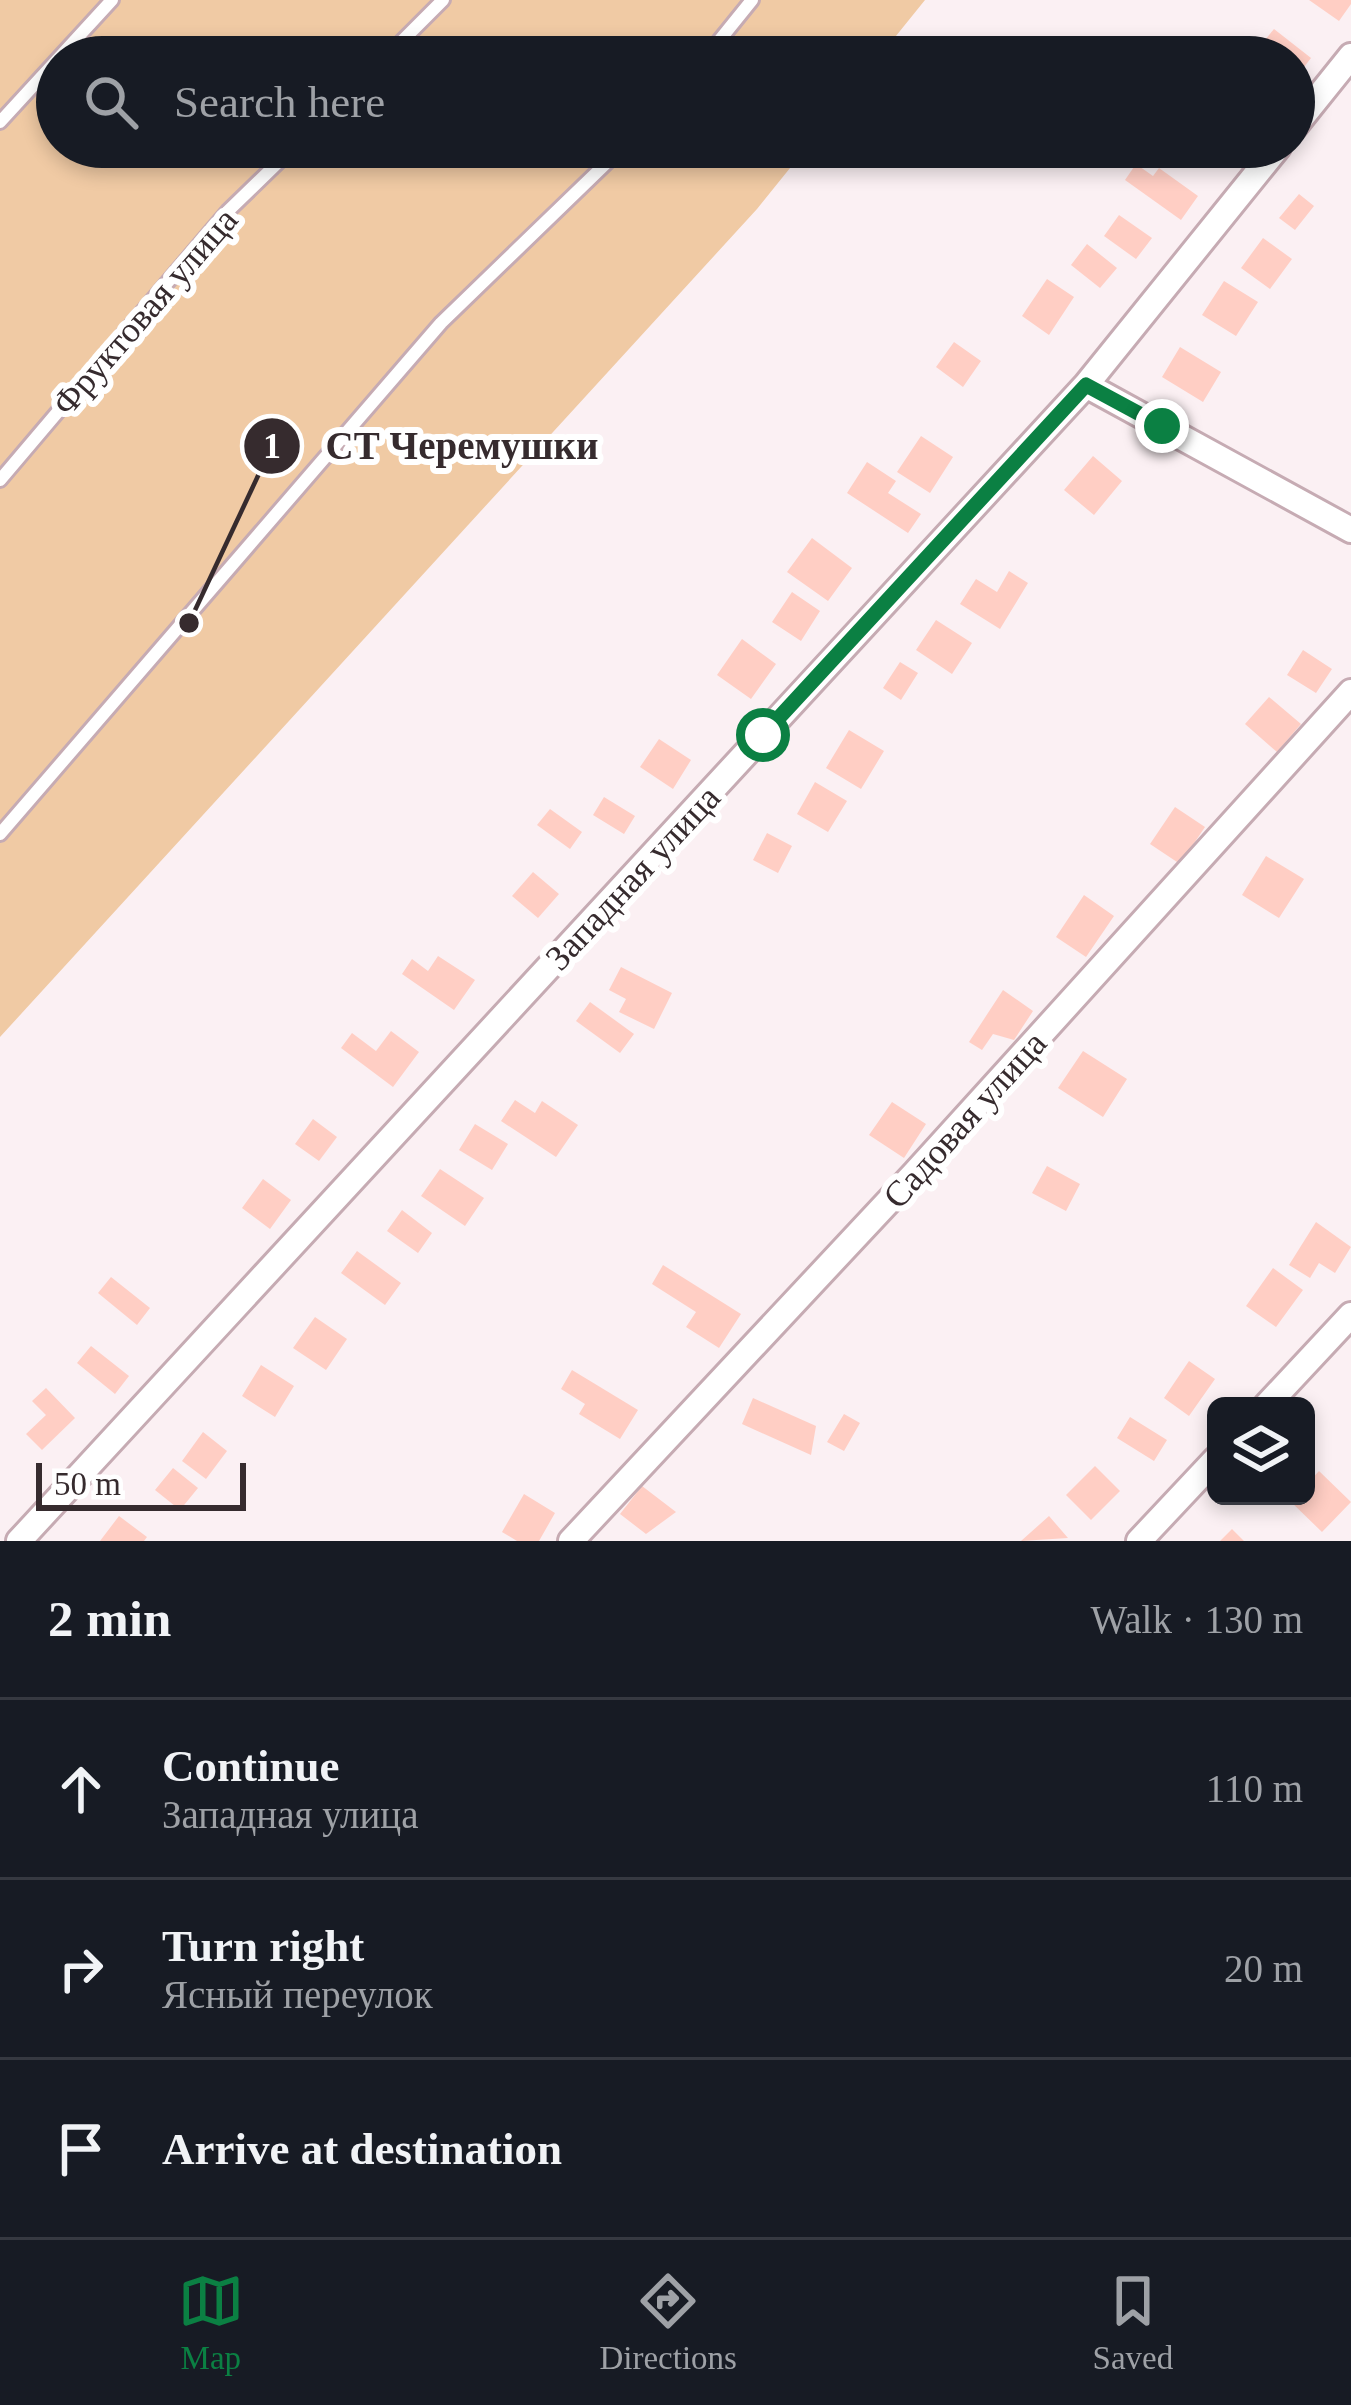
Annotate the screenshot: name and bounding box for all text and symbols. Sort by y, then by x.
search box [36,36,1315,168]
icon: search [78,69,144,135]
text: Search here [174,77,385,127]
street label: Фруктовая улица [44,200,246,423]
route end [1135,399,1189,453]
callout: СТ Черемушки [242,408,623,483]
text: СТ Черемушки [326,424,598,468]
text: 1 [263,426,281,466]
route start [736,708,790,762]
street label: Западная улица [537,777,728,978]
street label: Садовая улица [875,1023,1054,1216]
map controls [1207,1397,1315,1505]
button: layers [1207,1397,1315,1505]
scale bar [36,1457,246,1510]
text: 50 m [54,1466,121,1502]
text: 2 min [48,1591,171,1647]
text: Walk · 130 m [1091,1598,1303,1641]
text: Continue [162,1741,340,1791]
icon: ahead [48,1756,114,1822]
text: 110 m [1206,1767,1303,1810]
text: Западная улица [162,1793,419,1836]
text: Turn right [162,1921,364,1971]
icon: right [48,1936,114,2002]
text: 20 m [1224,1947,1303,1990]
text: Ясный переулок [162,1973,433,2016]
icon: arrive [48,2116,114,2182]
text: Arrive at destination [162,2124,562,2174]
tab: Map [178,2268,244,2377]
tab: Directions [599,2268,737,2377]
tab: Saved [1093,2268,1173,2377]

